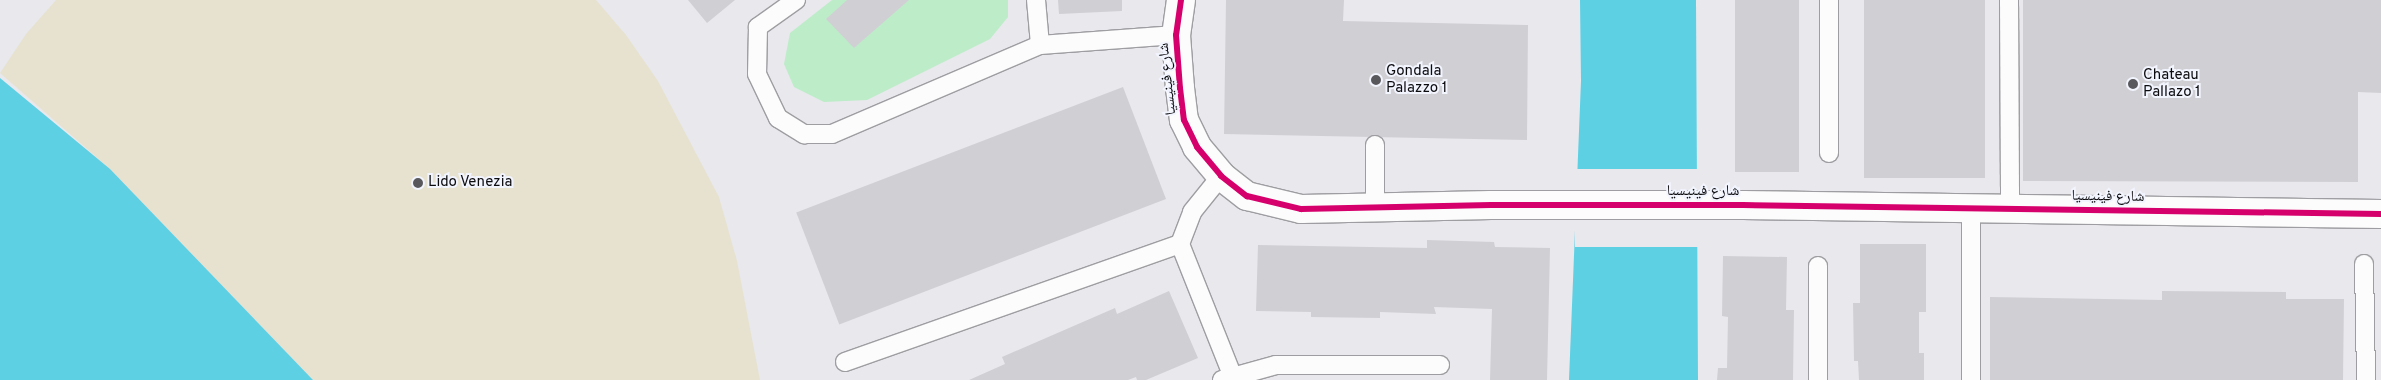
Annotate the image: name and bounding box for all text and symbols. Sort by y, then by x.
street label: شارع فينيسيا [1155,42,1181,116]
place label: Gondala Palazzo 1 [1386,62,1447,97]
place label: Chateau Pallazo 1 [2143,66,2201,101]
marker: Gondala Palazzo 1 [1370,74,1382,86]
marker: Chateau Pallazo 1 [2127,78,2139,90]
place label: Lido Venezia [428,174,513,192]
marker: Lido Venezia [412,177,424,189]
street label: شارع فينيسيا [1667,183,1739,201]
street label: شارع فينيسيا [2072,187,2144,207]

